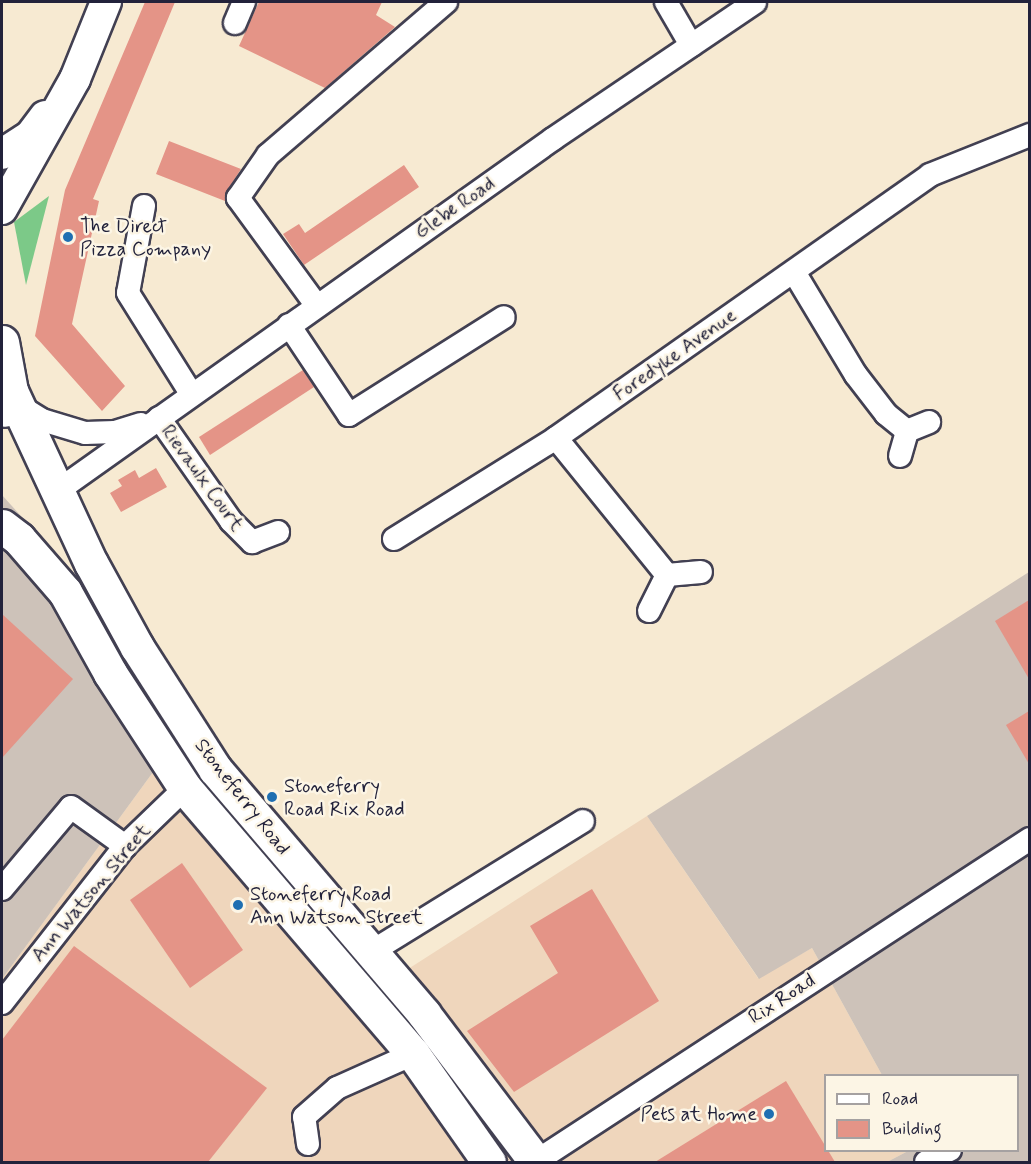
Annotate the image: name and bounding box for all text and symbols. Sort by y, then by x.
street label: Glebe Road [410,172,500,244]
place label: The Direct Pizza Company [80,214,211,261]
marker: The Direct Pizza Company [61,230,75,244]
street label: Foredyke Avenue [609,304,741,406]
street label: Rievaulx Court [156,420,248,536]
street label: Stoneferry Road [189,734,295,860]
place label: Stoneferry Road Rix Road [284,774,401,821]
marker: Stoneferry Road Rix Road [265,790,279,804]
street label: Ann Watson Street [29,823,153,963]
place label: Stoneferry Road Ann Watson Street [250,882,413,929]
marker: Stoneferry Road Ann Watson Street [231,898,245,912]
street label: Rix Road [745,969,819,1029]
legend [824,1074,1019,1152]
text: Road [882,1087,918,1111]
place label: Pets at Home [641,1102,757,1126]
marker: Pets at Home [762,1107,776,1121]
text: Building [882,1117,942,1141]

